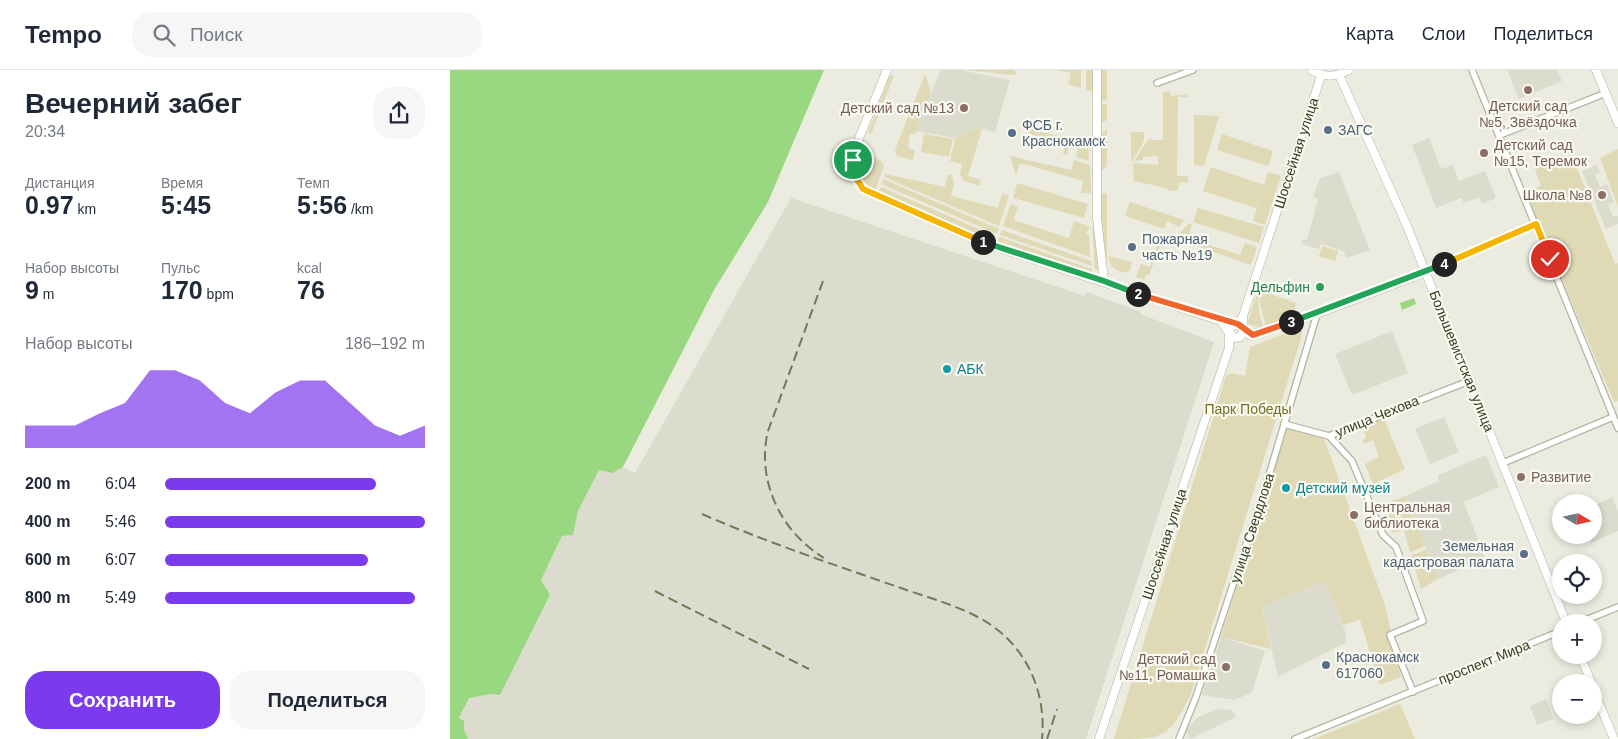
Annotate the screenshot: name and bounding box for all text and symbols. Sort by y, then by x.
search box [132,12,482,57]
text: Tempo [25,21,102,48]
icon: search [150,21,178,49]
text: Поиск [190,24,243,45]
text: Карта [1346,24,1394,44]
text: Слои [1422,24,1466,44]
text: Поделиться [1494,24,1593,44]
marker: Детский сад №5, Звёздочка [1522,84,1534,96]
button: share [373,87,425,139]
text: Вечерний забег [25,88,242,119]
street label: Шоссейная улица [1271,95,1322,210]
place label: Детский сад №5, Звёздочка [1479,98,1577,130]
place label: Детский сад №13 [841,100,954,116]
marker: Детский сад №13 [958,102,970,114]
place label: ФСБ г. Краснокамск [1022,117,1106,149]
place label: ЗАГС [1338,122,1373,138]
text: 20:34 [25,123,65,140]
marker: ЗАГС [1322,124,1334,136]
marker: ФСБ г. Краснокамск [1006,127,1018,139]
place label: Детский сад №15, Теремок [1494,137,1588,169]
pin [832,139,874,181]
icon: arrive [839,146,867,174]
marker: Детский сад №15, Теремок [1478,147,1490,159]
text: Дистанция [25,175,95,191]
text: Время [161,175,203,191]
text: Темп [297,175,330,191]
place label: Школа №8 [1523,187,1592,203]
marker: Школа №8 [1596,189,1608,201]
text: 0.97 [25,191,74,219]
text: 5:45 [161,191,211,219]
text: 5:56 [297,191,347,219]
text: km [74,201,96,217]
text: /km [347,201,374,217]
pin: 1 [970,230,996,254]
place label: Пожарная часть №19 [1142,231,1212,263]
text: 1 [980,234,987,250]
pin [1529,238,1571,280]
marker: Пожарная часть №19 [1126,241,1138,253]
icon: check [1536,245,1564,273]
pin: 4 [1432,252,1456,276]
text: 4 [1441,256,1448,272]
text: Набор высоты [25,260,119,276]
text: Пульс [161,260,200,276]
text: kcal [297,260,322,276]
text: 9 [25,276,39,304]
text: 170 [161,276,203,304]
text: 76 [297,276,325,304]
place label: Дельфин [1251,279,1310,295]
marker: Дельфин [1314,281,1326,293]
pin: 2 [1126,282,1150,306]
text: m [39,286,54,302]
text: bpm [203,286,234,302]
text: 2 [1135,286,1142,302]
street label: Большевистская улица [1426,288,1498,434]
pin: 3 [1278,310,1304,334]
text: 3 [1288,314,1295,330]
text: Набор высоты [25,335,132,352]
text: 186–192 m [345,335,425,352]
place label: АБК [957,361,985,377]
marker: АБК [941,363,953,375]
street label: улица Чехова [1333,392,1421,440]
park label: Парк Победы [1204,401,1292,417]
place label: Развитие [1531,469,1591,485]
street label: улица Свердлова [1227,471,1277,585]
marker: Развитие [1515,471,1527,483]
text: 200 m [25,475,70,492]
text: 6:04 [105,475,136,492]
place label: Детский музей [1296,480,1390,496]
marker: Детский музей [1280,482,1292,494]
street label: Шоссейная улица [1139,486,1190,601]
north arrow [1552,494,1602,544]
map controls [1552,494,1602,724]
place label: Центральная библиотека [1364,499,1450,531]
marker: Центральная библиотека [1348,509,1360,521]
text: 400 m [25,513,70,530]
text: 5:46 [105,513,136,530]
place label: Земельная кадастровая палата [1383,538,1514,570]
marker: Земельная кадастровая палата [1518,548,1530,560]
text: 600 m [25,551,70,568]
text: 6:07 [105,551,136,568]
button: locate [1552,554,1602,604]
text: 800 m [25,589,70,606]
text: 5:49 [105,589,136,606]
button: + [1552,614,1602,664]
street label: проспект Мира [1436,636,1532,688]
place label: Краснокамск 617060 [1336,649,1420,681]
place label: Детский сад №11, Ромашка [1119,651,1216,683]
marker: Краснокамск 617060 [1320,659,1332,671]
marker: Детский сад №11, Ромашка [1220,661,1232,673]
button: Сохранить [25,671,220,729]
button: Поделиться [230,671,425,729]
button: − [1552,674,1602,724]

